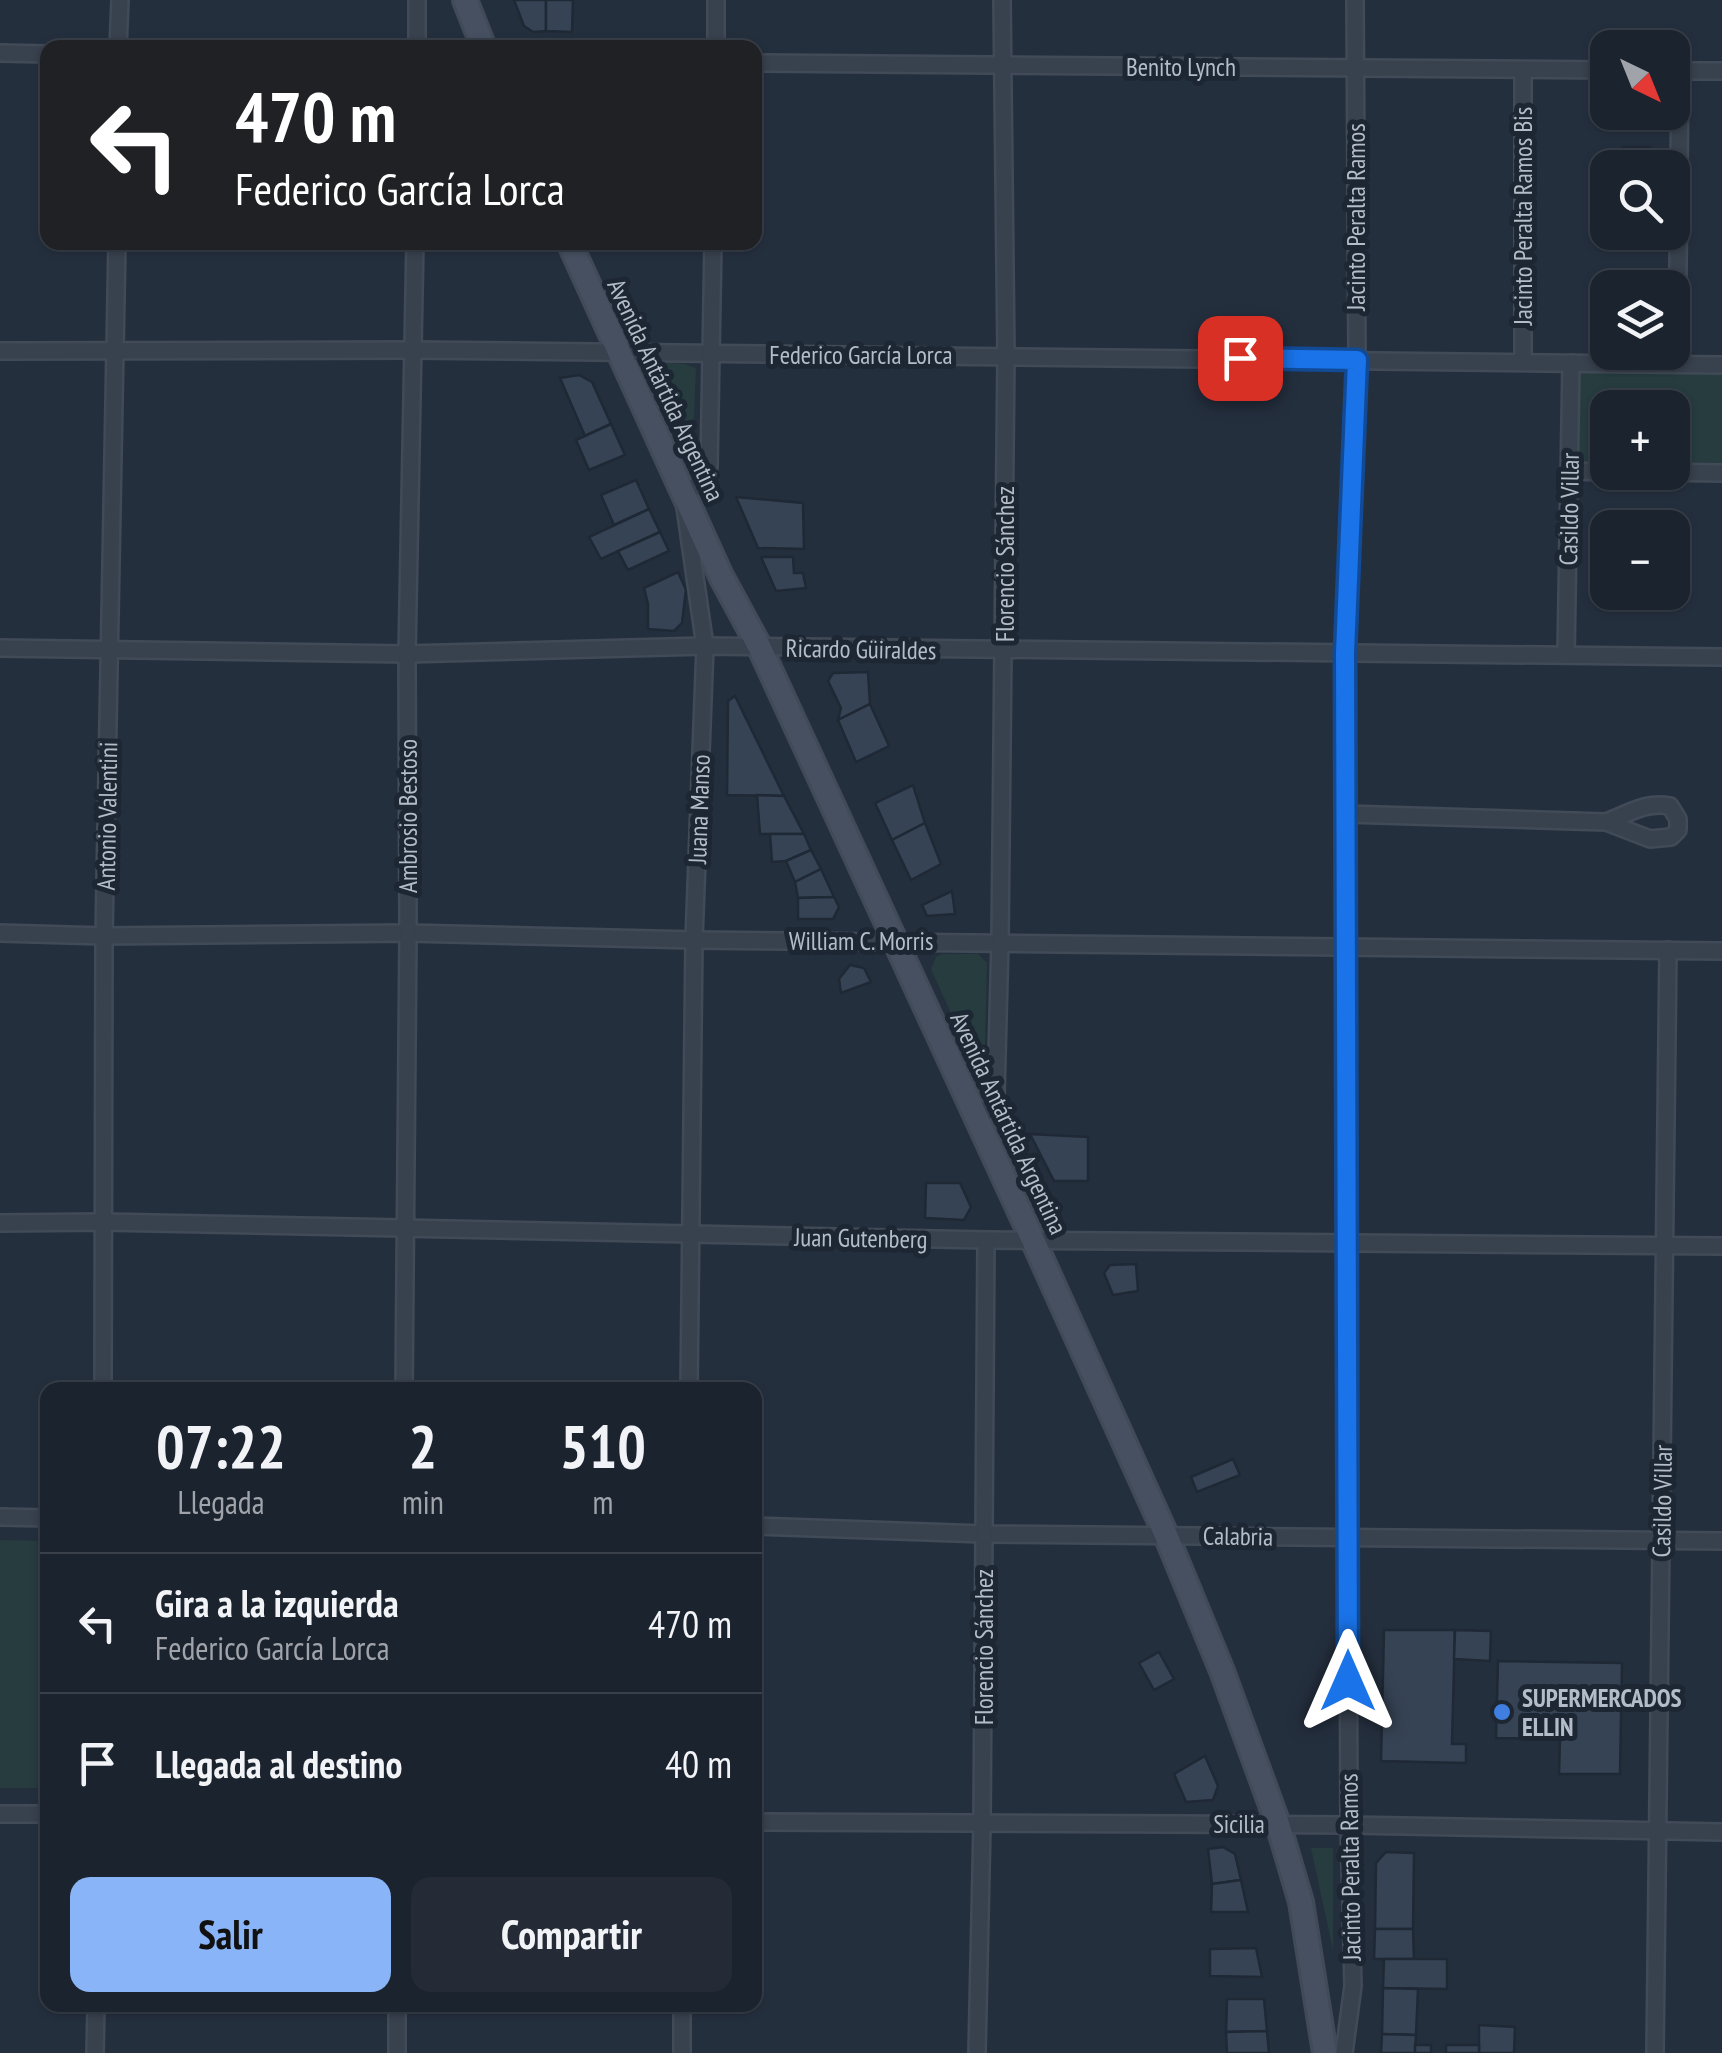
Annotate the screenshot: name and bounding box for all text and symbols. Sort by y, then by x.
north arrow [1590,30,1690,130]
map controls [1590,30,1690,610]
street label: Benito Lynch [1126,51,1236,83]
text: 470 m [235,71,396,161]
icon: left [70,80,200,210]
street label: Jacinto Peralta Ramos Bis [1507,107,1539,326]
street label: Jacinto Peralta Ramos [1340,123,1372,312]
button: search [1590,150,1690,250]
text: Federico García Lorca [235,159,565,217]
button: layers [1590,270,1690,370]
street label: Avenida Antártida Argentina [600,274,732,506]
pin [1198,316,1283,401]
icon: arrive [1213,331,1268,386]
street label: Federico García Lorca [769,339,953,371]
button: + [1590,390,1690,490]
street label: Casildo Villar [1552,452,1586,566]
street label: Florencio Sánchez [989,486,1021,642]
button: − [1590,510,1690,610]
street label: Ricardo Güiraldes [785,632,937,666]
street label: Ambrosio Bestoso [392,739,424,893]
street label: Antonio Valentini [90,741,124,891]
street label: Juana Manso [681,754,717,865]
street label: William C. Morris [789,925,933,957]
street label: Avenida Antártida Argentina [943,1007,1075,1239]
street label: Juan Gutenberg [793,1221,928,1255]
text: 07:22 [156,1407,286,1485]
text: 2 [409,1407,437,1485]
text: 510 [560,1407,646,1485]
street label: Casildo Villar [1645,1444,1679,1558]
text: Llegada [177,1481,264,1523]
text: min [402,1481,444,1523]
text: m [592,1481,613,1523]
street label: Calabria [1203,1519,1273,1553]
street label: Florencio Sánchez [968,1569,1000,1725]
text: Gira a la izquierda [155,1578,399,1627]
icon: left [70,1596,125,1651]
text: 470 m [648,1599,732,1648]
text: Federico García Lorca [155,1627,390,1669]
position arrow [1296,1629,1400,1733]
place label: SUPERMERCADOS ELLIN [1522,1682,1682,1743]
marker: SUPERMERCADOS ELLIN [1491,1701,1513,1723]
icon: arrive [70,1736,125,1791]
text: Llegada al destino [155,1739,402,1788]
text: 40 m [665,1739,732,1788]
street label: Jacinto Peralta Ramos [1332,1773,1368,1962]
street label: Sicilia [1213,1808,1265,1840]
button: Salir [70,1877,391,1992]
button: Compartir [411,1877,732,1992]

